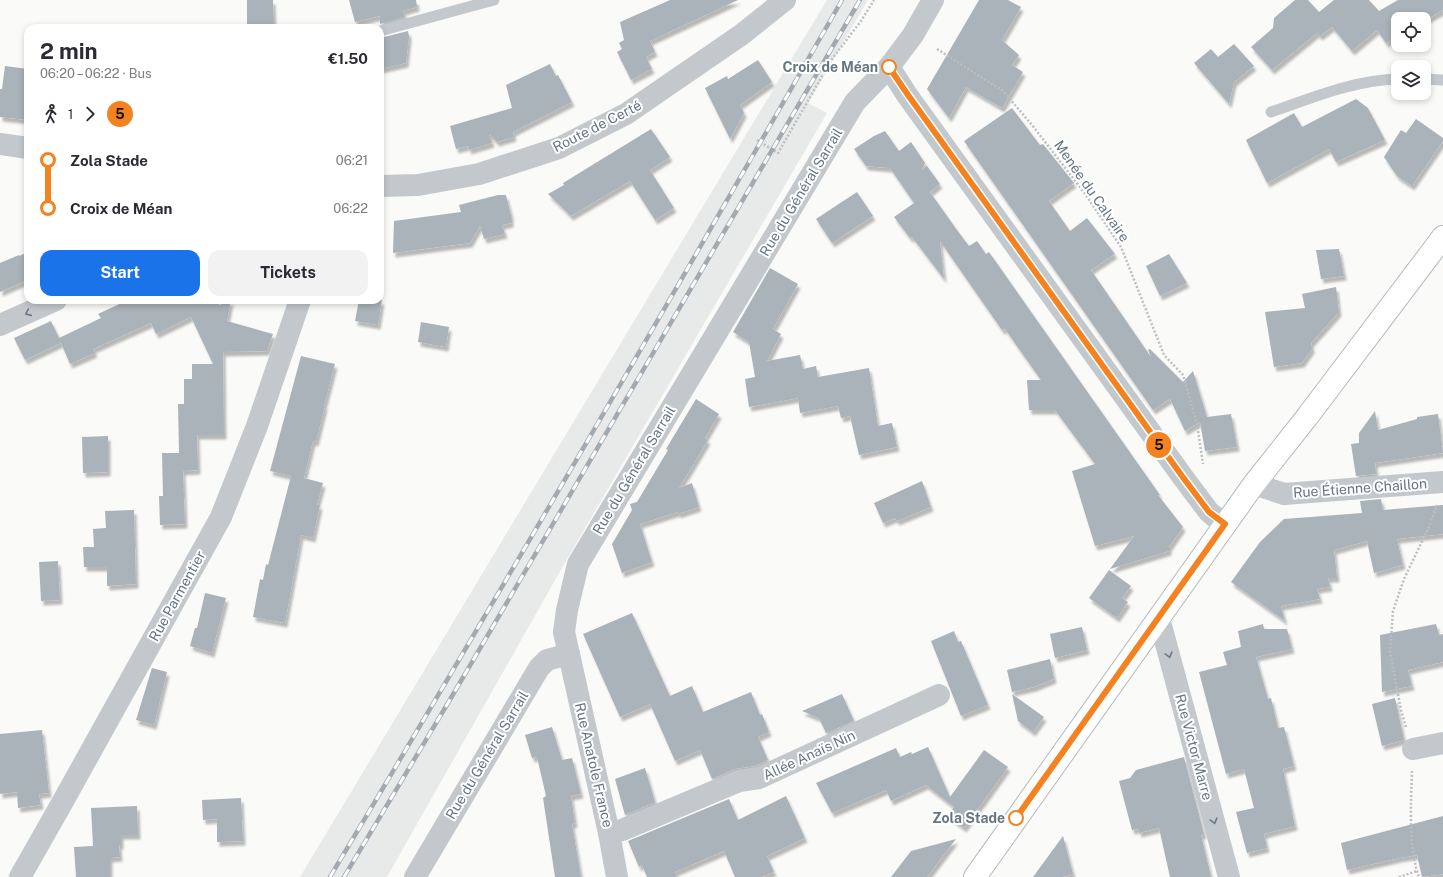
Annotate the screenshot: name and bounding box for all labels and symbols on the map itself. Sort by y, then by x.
place label: Croix de Méan [782,59,878,75]
marker: Croix de Méan [881,59,897,75]
street label: Route de Certé [550,97,644,155]
street label: Rue du Général Sarrail [756,125,846,259]
street label: Menée du Calvaire [1051,137,1133,245]
one-way arrow [25,308,33,316]
street label: Rue du Général Sarrail [589,403,679,537]
line badge: 5 [1146,432,1172,458]
street label: Rue Étienne Chaillon [1292,474,1427,501]
street label: Rue Parmentier [146,548,208,644]
one-way arrow [1164,652,1173,659]
street label: Rue du Général Sarrail [442,688,532,822]
street label: Rue Victor Marre [1172,692,1216,802]
street label: Rue Anatole France [572,701,616,829]
street label: Allée Anaïs Nin [760,727,858,783]
place label: Zola Stade [932,810,1005,826]
marker: Zola Stade [1008,810,1024,826]
one-way arrow [1209,818,1217,825]

